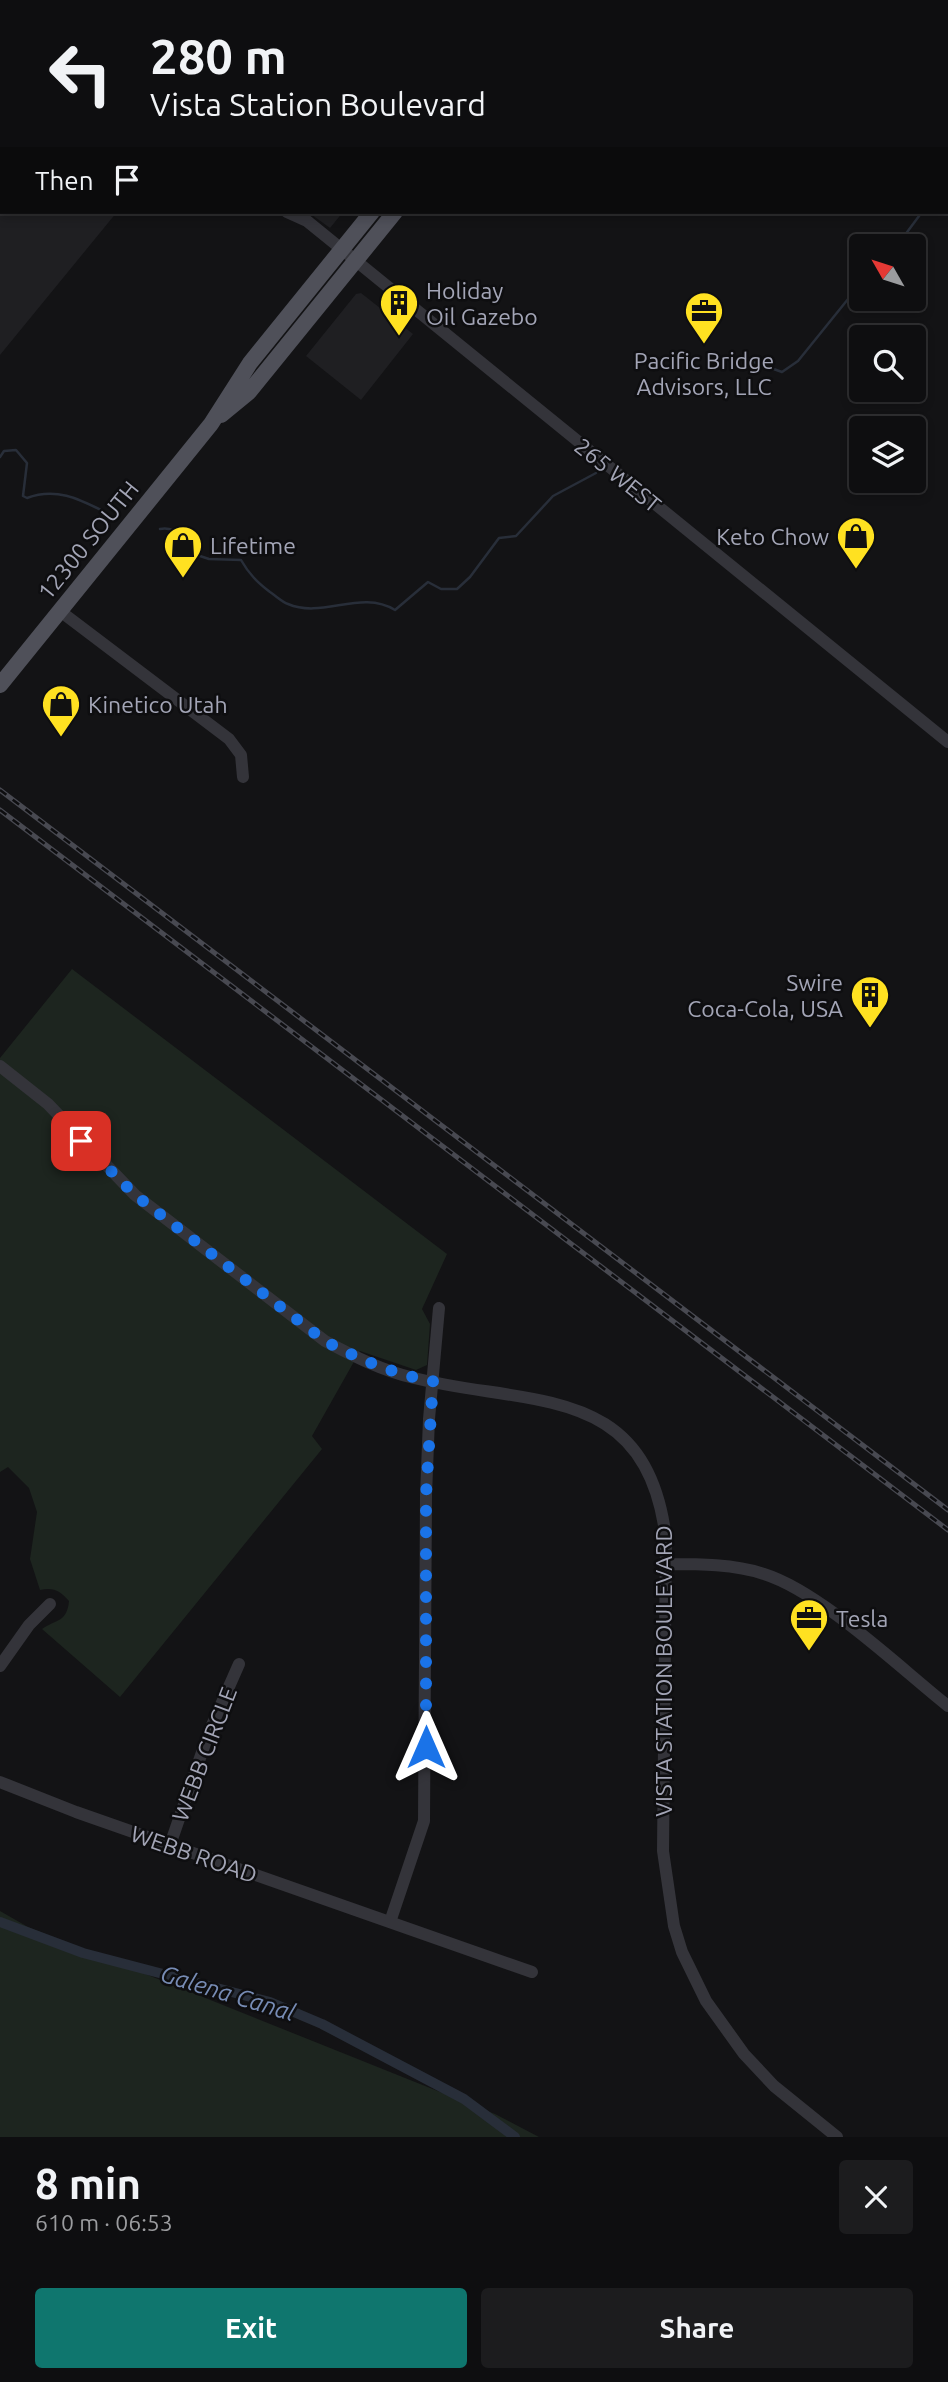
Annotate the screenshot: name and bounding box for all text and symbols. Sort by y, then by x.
icon: left [35,28,126,119]
text: 280 m [150,28,287,83]
text: Vista Station Boulevard [150,86,486,122]
icon: arrive [108,161,146,199]
text: Then [35,166,94,195]
north arrow [849,234,926,312]
map controls [849,234,926,493]
place label: Holiday Oil Gazebo [426,278,538,329]
building icon: Holiday Oil Gazebo [378,282,420,337]
office icon: Pacific Bridge Advisors, LLC [683,290,725,345]
button: search [849,325,926,402]
place label: Pacific Bridge Advisors, LLC [634,348,774,399]
button: layers [849,416,926,493]
street label: 265 WEST [570,433,666,517]
street label: 12300 SOUTH [33,476,143,604]
shop icon: Keto Chow [835,515,877,570]
shop icon: Lifetime [162,524,204,579]
place label: Keto Chow [716,524,829,549]
place label: Lifetime [210,533,296,558]
shop icon: Kinetico Utah [40,683,82,738]
place label: Kinetico Utah [88,692,228,717]
place label: Swire Coca-Cola, USA [687,970,843,1021]
building icon: Swire Coca-Cola, USA [849,974,891,1029]
pin [51,1111,111,1171]
icon: arrive [62,1122,100,1160]
street label: VISTA STATION BOULEVARD [651,1525,676,1817]
office icon: Tesla [788,1597,830,1652]
place label: Tesla [836,1606,888,1631]
street label: WEBB CIRCLE [167,1683,241,1825]
position arrow [389,1710,463,1784]
street label: WEBB ROAD [128,1821,260,1887]
water label: Galena Canal [157,1960,299,2026]
text: 8 min [35,2160,141,2207]
button: close [839,2160,913,2234]
text: 610 m · 06:53 [35,2210,173,2235]
button: Exit [35,2288,467,2368]
button: Share [481,2288,913,2368]

